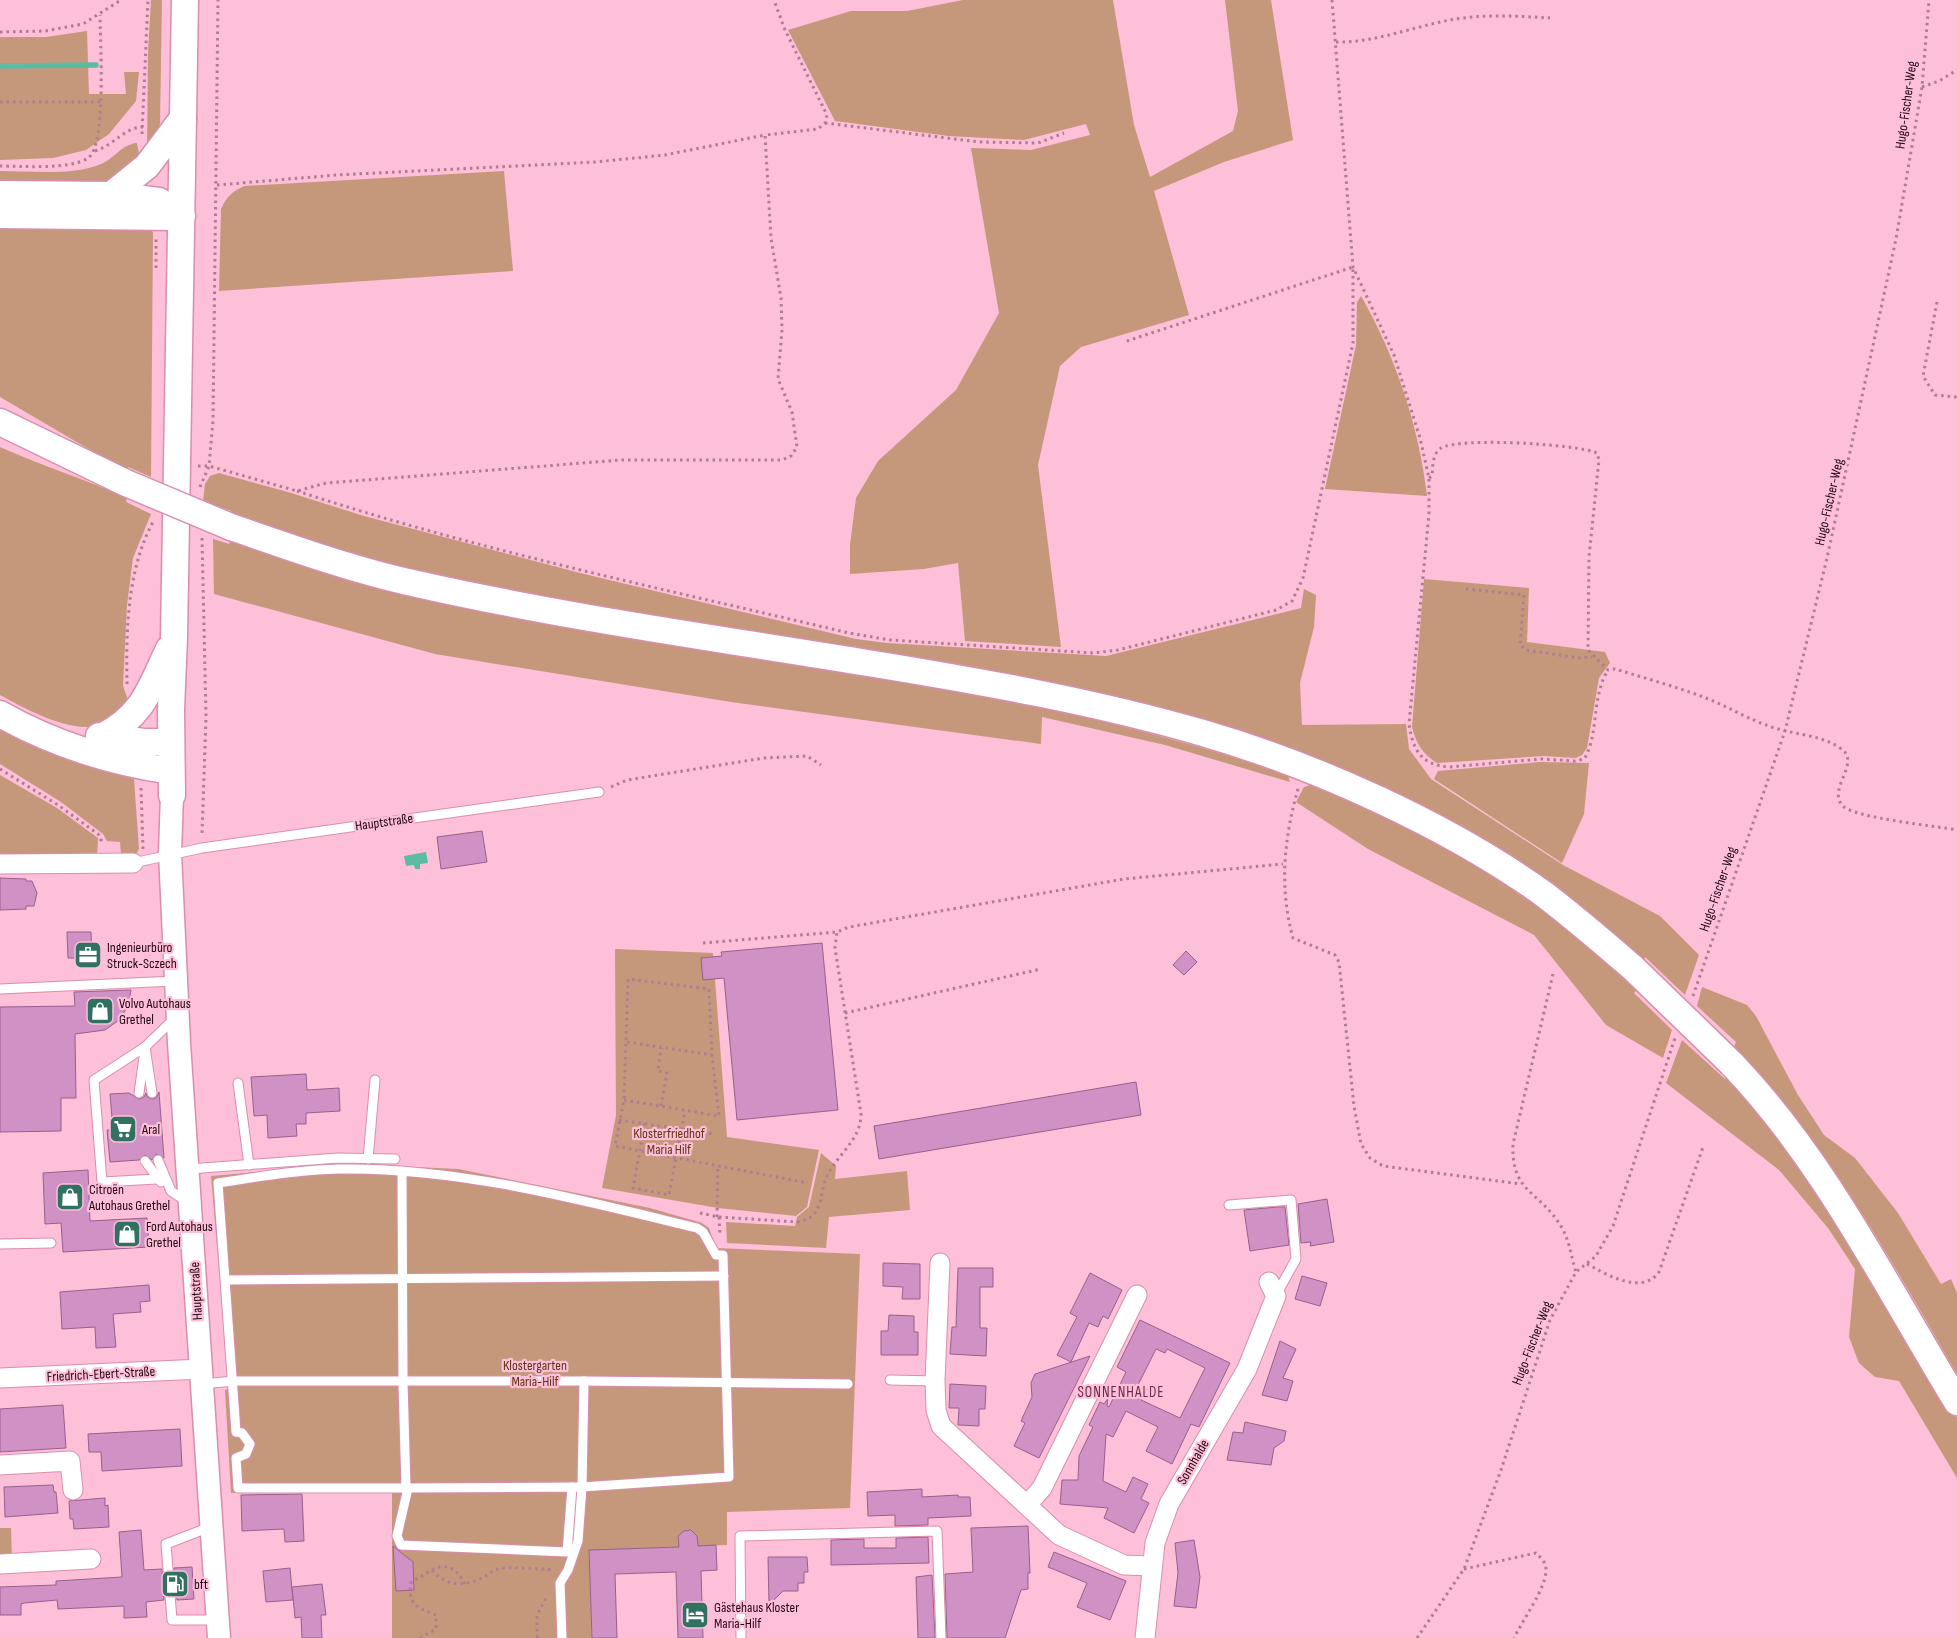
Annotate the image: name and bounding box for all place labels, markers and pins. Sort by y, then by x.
place label: Ingenieurbüro Struck-Sczech [107,939,177,972]
office icon: Ingenieurbüro Struck-Sczech [73,940,103,970]
place label: Volvo Autohaus Grethel [119,995,191,1028]
shop icon: Volvo Autohaus Grethel [85,996,115,1026]
supermarket icon: Aral [108,1114,138,1144]
place label: Aral [141,1121,160,1138]
place label: Citroën Autohaus Grethel [88,1181,170,1214]
shop icon: Citroën Autohaus Grethel [55,1182,85,1212]
place label: Ford Autohaus Grethel [146,1218,213,1251]
shop icon: Ford Autohaus Grethel [112,1219,142,1249]
fuel station icon: bft [160,1569,190,1599]
place label: bft [194,1576,208,1593]
place label: Gästehaus Kloster Maria-Hilf [714,1599,799,1632]
hotel icon: Gästehaus Kloster Maria-Hilf [680,1600,710,1630]

